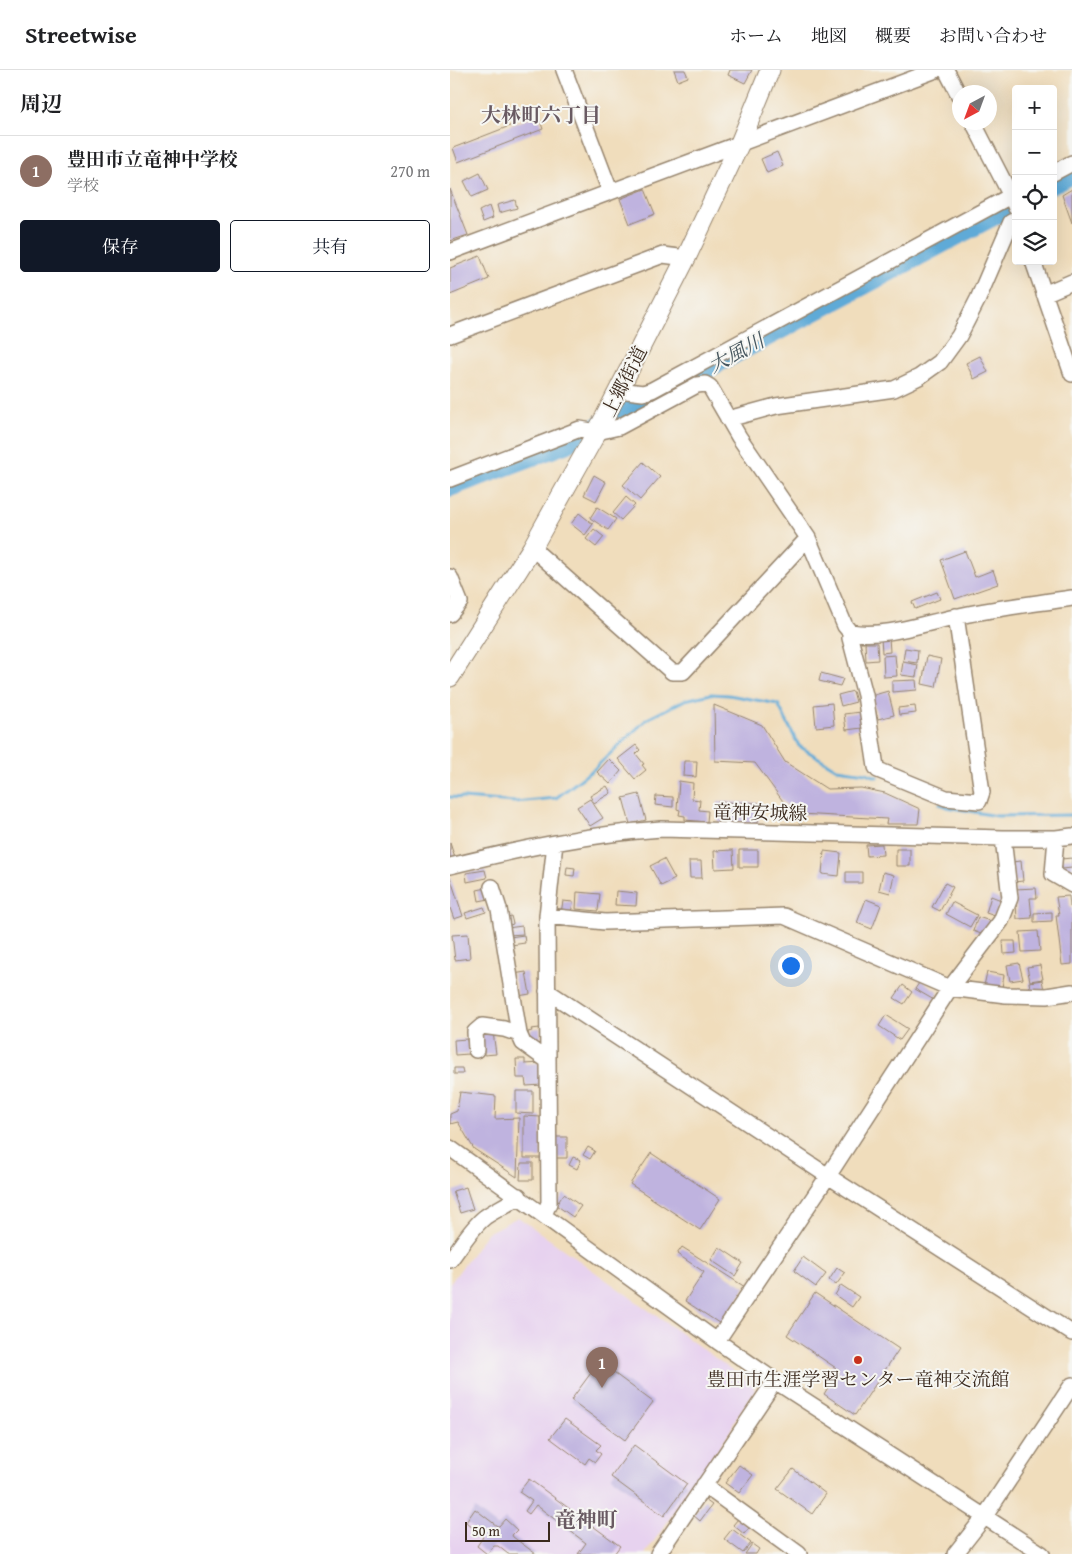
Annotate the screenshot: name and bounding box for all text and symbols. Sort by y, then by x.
text: Streetwise [25,17,137,52]
text: ホーム [729,22,783,49]
text: 地図 [811,22,847,49]
text: 概要 [875,22,911,49]
text: お問い合わせ [939,22,1047,49]
north arrow [952,85,997,130]
map controls [1012,85,1057,265]
button: + [1012,85,1057,130]
text: 周辺 [20,88,62,119]
district label: 大林町六丁目 [481,100,601,129]
button: − [1012,130,1057,175]
text: 豊田市立竜神中学校 [67,145,238,173]
text: 1 [32,159,40,183]
text: 270 m [390,159,430,183]
text: 学校 [67,173,99,197]
button: locate [1012,175,1057,220]
button: 保存 [20,220,220,272]
button: 共有 [230,220,430,272]
button: layers [1012,220,1057,265]
water label: 大風川 [702,325,771,379]
street label: 上郷街道 [594,341,654,421]
street label: 竜神安城線 [712,797,808,827]
your location [778,953,804,979]
pin: 1 [586,1347,618,1388]
marker: 豊田市生涯学習センター竜神交流館 [852,1354,864,1366]
place label: 豊田市生涯学習センター竜神交流館 [706,1365,1010,1393]
district label: 竜神町 [555,1504,618,1535]
scale bar [465,1519,550,1542]
text: 50 m [472,1521,500,1541]

